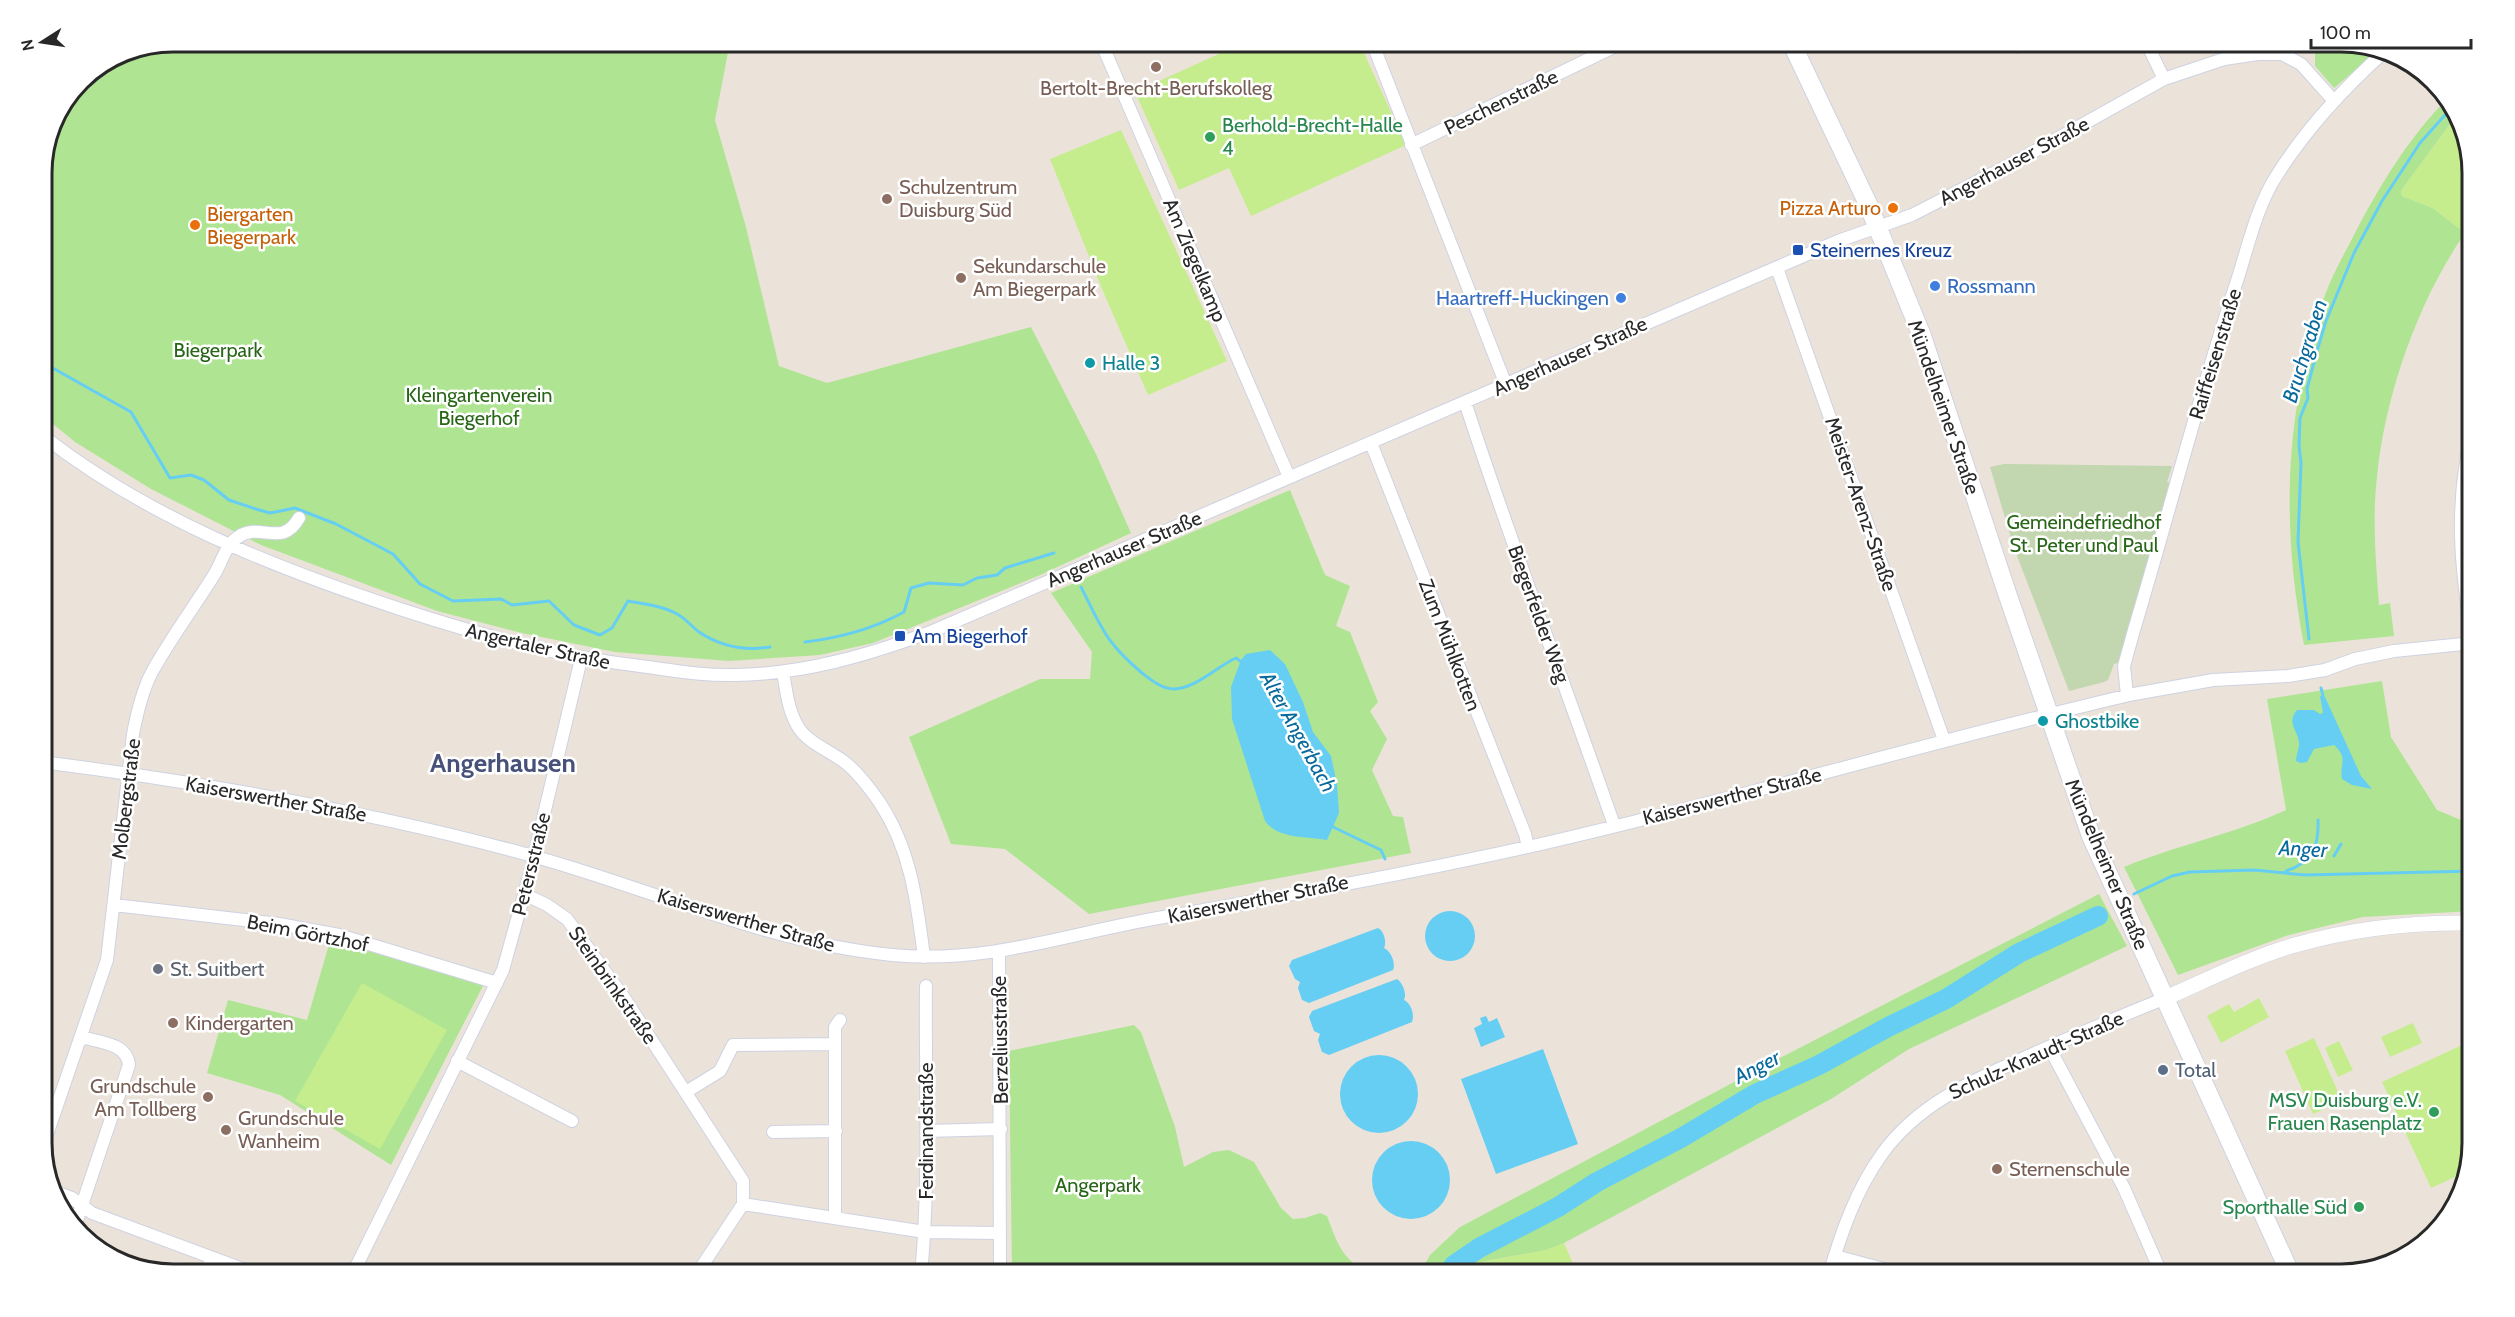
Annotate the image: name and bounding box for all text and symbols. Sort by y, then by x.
north arrow [12,12,72,72]
scale bar [2311,12,2472,50]
text: 100 m [2320,22,2371,44]
text: N [17,38,38,53]
marker: Bertolt-Brecht-Berufskolleg [1149,60,1163,74]
street label: Peschenstraße [1440,64,1562,140]
place label: Bertolt-Brecht-Berufskolleg [1040,76,1273,100]
street label: Angerhauser Straße [1935,111,2093,211]
place label: Berhold-Brecht-Halle 4 [1222,113,1403,160]
marker: Berhold-Brecht-Halle 4 [1203,130,1217,144]
place label: Schulzentrum Duisburg Süd [899,175,1017,222]
marker: Schulzentrum Duisburg Süd [880,192,894,206]
street label: Am Ziegelkamp [1158,195,1232,325]
place label: Pizza Arturo [1780,196,1881,220]
marker: Pizza Arturo [1886,201,1900,215]
place label: Biergarten Biegerpark [207,202,296,249]
marker: Biergarten Biegerpark [188,218,202,232]
place label: Steinernes Kreuz [1810,238,1952,262]
marker: Steinernes Kreuz [1791,243,1805,257]
place label: Sekundarschule Am Biegerpark [973,254,1106,301]
marker: Sekundarschule Am Biegerpark [954,271,968,285]
place label: Rossmann [1947,274,2036,298]
marker: Rossmann [1928,279,1942,293]
place label: Haartreff-Huckingen [1436,286,1609,310]
street label: Raiffeisenstraße [2184,286,2246,422]
marker: Haartreff-Huckingen [1614,291,1628,305]
water label: Bruchgraben [2277,296,2332,405]
street label: Angerhauser Straße [1489,311,1651,401]
street label: Mündelheimer Straße [1903,316,1985,498]
park label: Biegerpark [174,338,262,362]
place label: Halle 3 [1102,351,1160,375]
marker: Halle 3 [1083,356,1097,370]
park label: Kleingartenverein Biegerhof [406,383,552,430]
street label: Meister-Arenz-Straße [1820,414,1902,594]
street label: Angerhauser Straße [1043,506,1205,592]
park label: Gemeindefriedhof St. Peter und Paul [2007,510,2162,557]
street label: Biegerfelder Weg [1503,542,1575,687]
street label: Zum Mühlkotten [1414,576,1486,714]
street label: Angertaler Straße [463,618,613,674]
place label: Am Biegerhof [912,624,1028,648]
marker: Am Biegerhof [893,629,907,643]
water label: Alter Angerbach [1255,667,1342,796]
place label: Ghostbike [2055,709,2139,733]
marker: Ghostbike [2036,714,2050,728]
street label: Molbergstraße [107,737,145,861]
district label: Angerhausen [430,747,576,779]
street label: Kaiserswerther Straße [1640,762,1824,830]
street label: Kaiserswerther Straße [184,771,368,827]
street label: Mündelheimer Straße [2060,775,2154,953]
street label: Petersstraße [507,810,555,918]
water label: Anger [2277,835,2329,862]
street label: Kaiserswerther Straße [1166,870,1350,928]
street label: Kaiserswerther Straße [655,883,837,957]
street label: Beim Görtzhof [245,909,371,957]
street label: Steinbrinkstraße [564,922,662,1048]
place label: St. Suitbert [170,957,264,981]
marker: St. Suitbert [151,962,165,976]
street label: Berzeliusstraße [987,976,1013,1104]
street label: Schulz-Knaudt-Straße [1945,1006,2127,1104]
place label: Kindergarten [185,1011,294,1035]
marker: Kindergarten [166,1016,180,1030]
water label: Anger [1729,1044,1785,1089]
place label: Total [2175,1058,2216,1082]
street label: Ferdinandstraße [914,1063,938,1199]
marker: Total [2156,1063,2170,1077]
place label: Grundschule Am Tollberg [90,1074,197,1121]
place label: MSV Duisburg e.V. Frauen Rasenplatz [2268,1088,2422,1135]
marker: Grundschule Am Tollberg [201,1090,215,1104]
marker: MSV Duisburg e.V. Frauen Rasenplatz [2427,1105,2441,1119]
place label: Grundschule Wanheim [238,1106,344,1153]
marker: Grundschule Wanheim [219,1123,233,1137]
place label: Sternenschule [2009,1157,2130,1181]
marker: Sternenschule [1990,1162,2004,1176]
park label: Angerpark [1055,1173,1141,1197]
place label: Sporthalle Süd [2223,1195,2347,1219]
marker: Sporthalle Süd [2352,1200,2366,1214]

